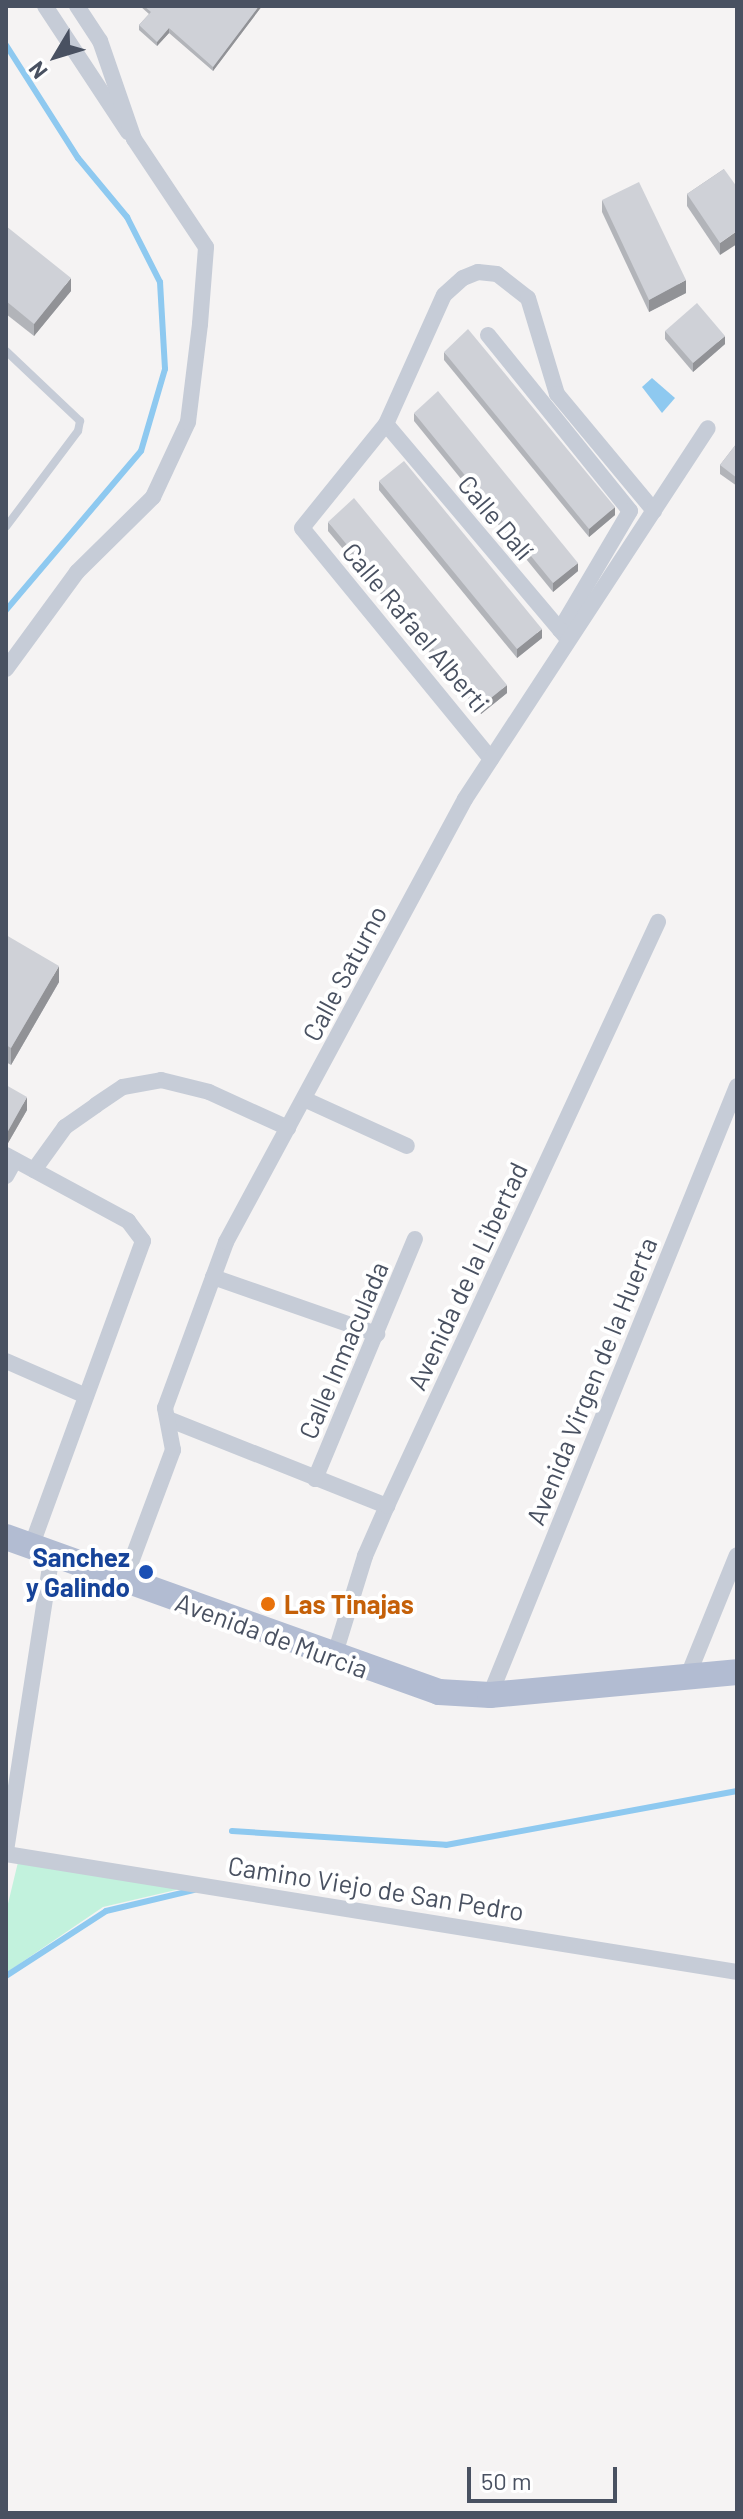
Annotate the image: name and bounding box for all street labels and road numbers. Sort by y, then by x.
street label: Calle Dalí [452,468,540,566]
street label: Calle Rafael Alberti [336,536,496,718]
street label: Calle Saturno [295,900,393,1046]
street label: Avenida de la Libertad [400,1157,534,1395]
street label: Avenida Virgen de la Huerta [519,1233,663,1529]
street label: Calle Inmaculada [292,1257,394,1443]
street label: Avenida de Murcia [171,1586,373,1684]
street label: Camino Viejo de San Pedro [226,1849,526,1927]

